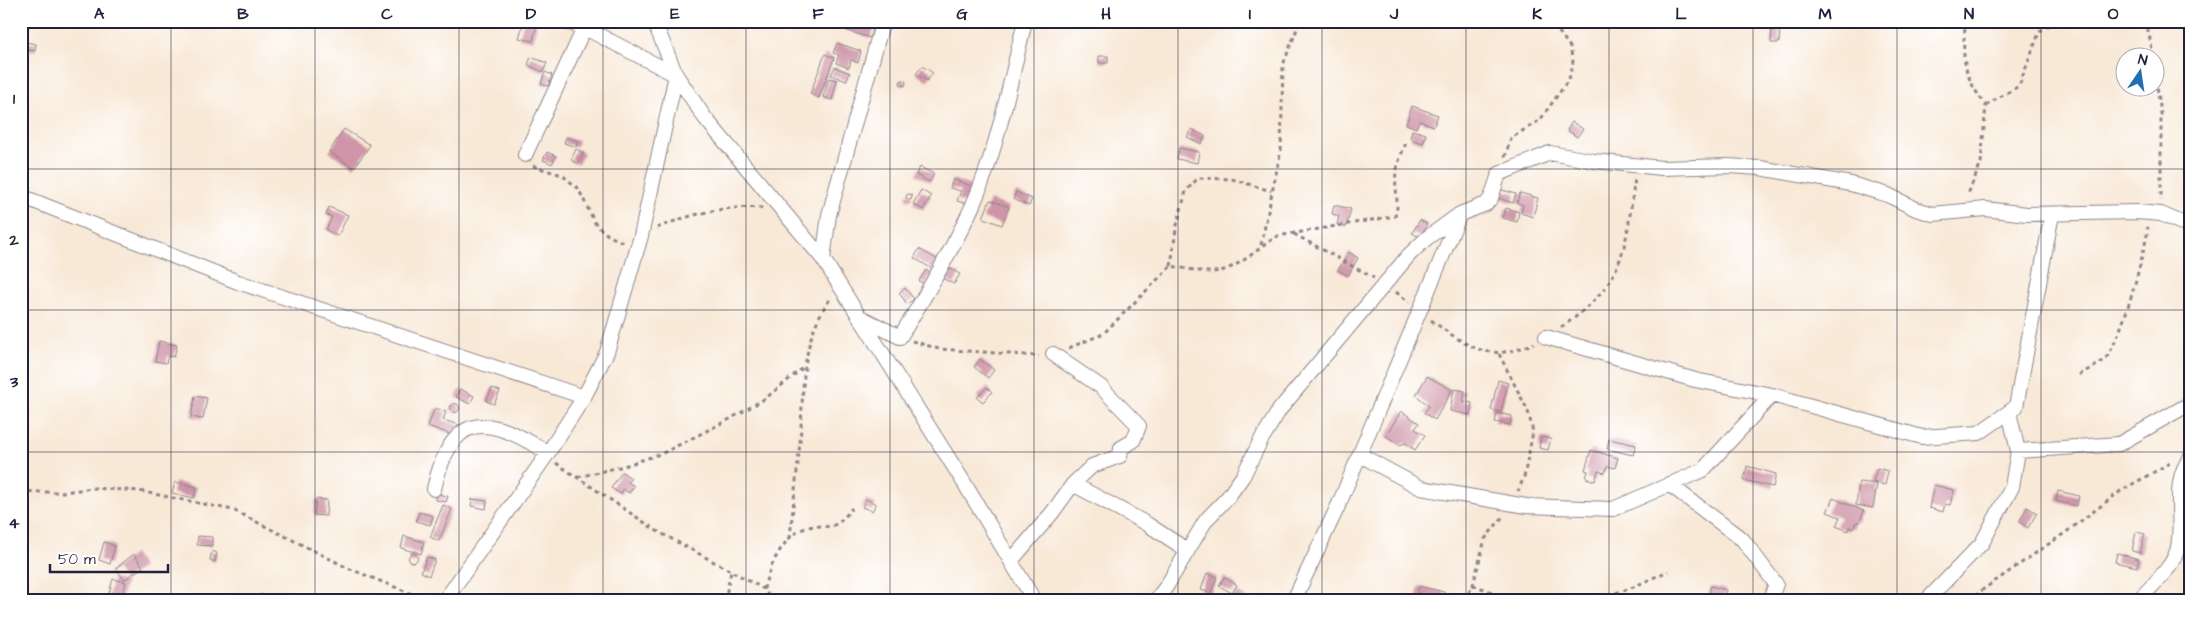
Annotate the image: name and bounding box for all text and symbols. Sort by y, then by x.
text: A [94,3,105,25]
text: B [237,3,249,25]
text: C [381,3,393,25]
text: D [526,3,537,25]
text: E [670,3,680,25]
text: F [812,3,824,25]
text: G [956,3,968,25]
text: H [1101,3,1111,25]
text: I [1249,3,1251,25]
text: J [1389,3,1399,25]
text: K [1532,3,1542,25]
text: L [1675,3,1687,25]
text: M [1818,3,1832,25]
text: N [1964,3,1974,25]
text: O [2108,3,2119,25]
north arrow [2114,48,2164,98]
text: N [2136,50,2149,71]
text: 1 [13,88,16,110]
text: 2 [8,229,19,251]
text: 3 [9,371,19,393]
text: 4 [9,512,20,534]
scale bar [50,541,168,573]
text: 50 m [58,549,96,570]

